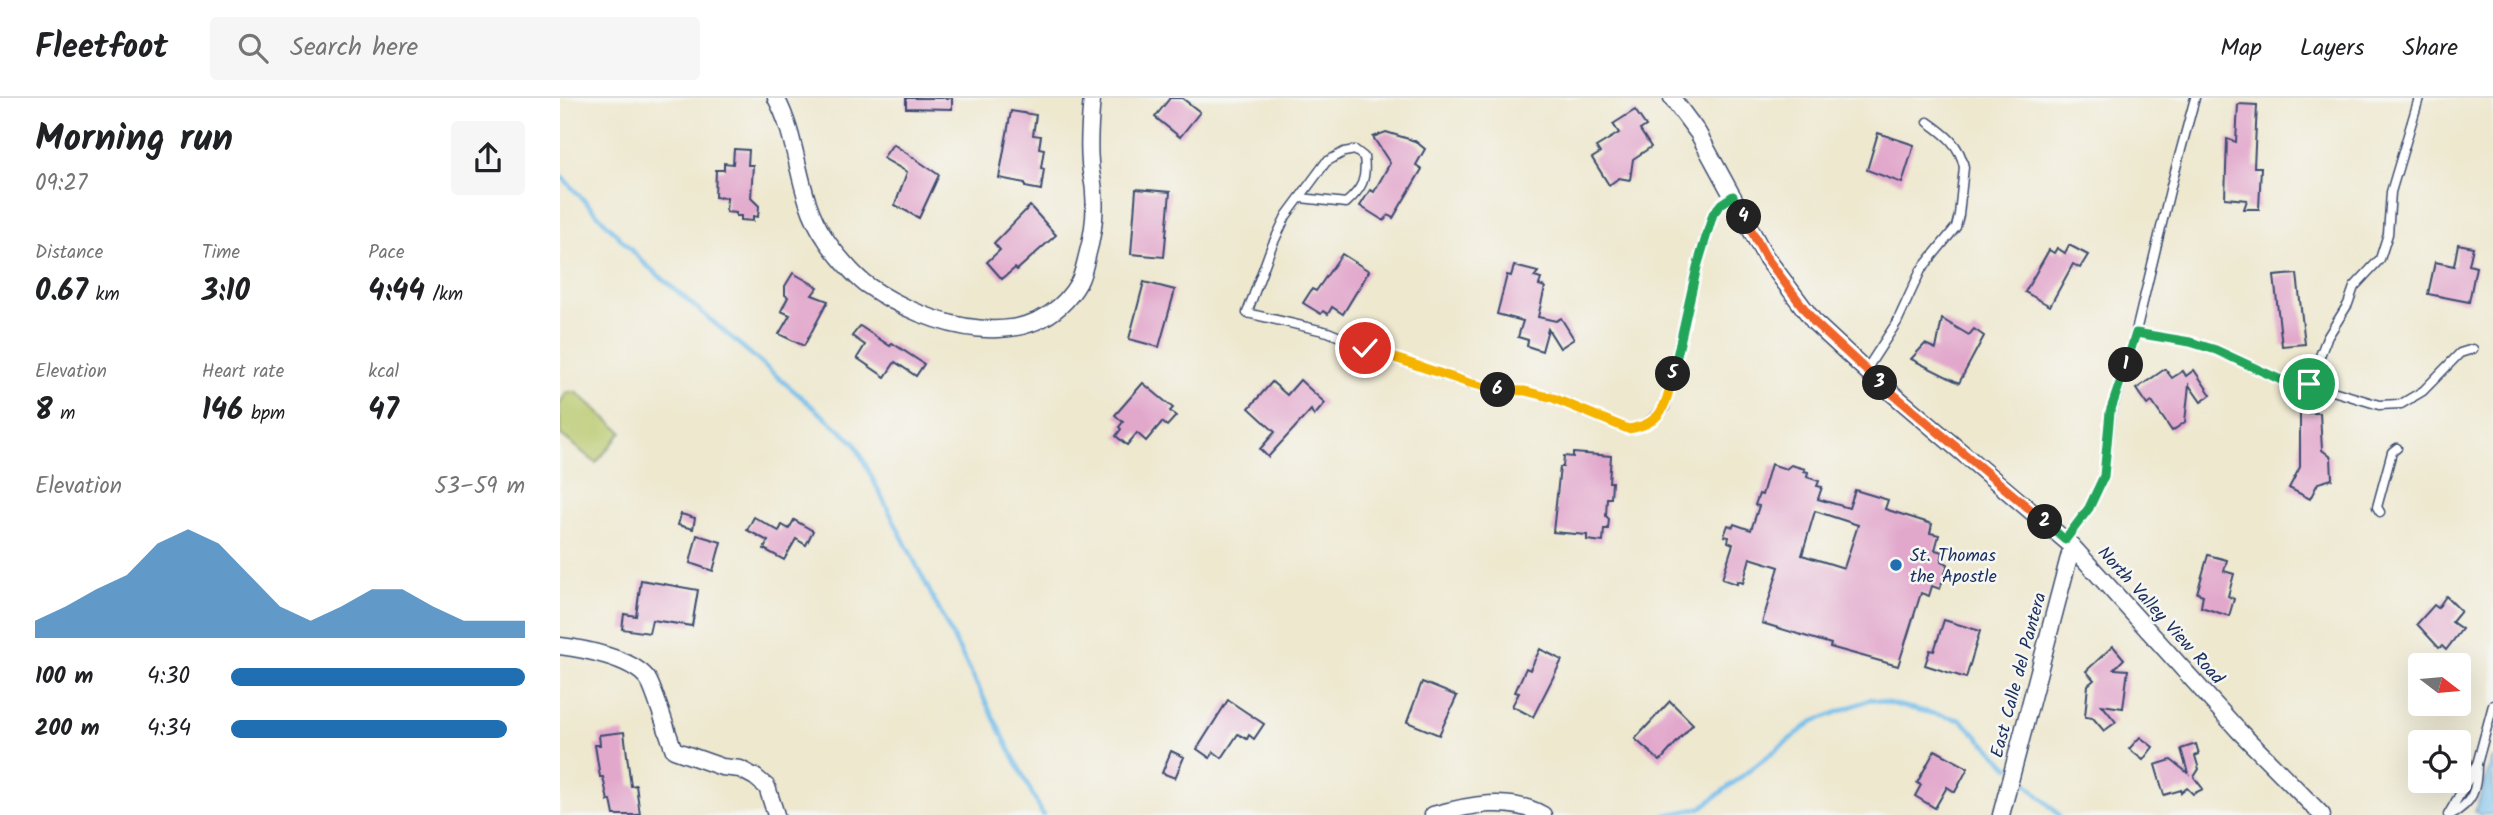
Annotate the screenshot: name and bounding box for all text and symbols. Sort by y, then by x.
search box [210,17,700,80]
text: Fleetfoot [35,22,168,75]
text: Search here [290,27,418,69]
icon: search [234,29,272,67]
text: Map [2220,29,2262,68]
text: Layers [2300,29,2364,68]
text: Share [2402,29,2458,68]
text: Morning run [35,110,233,170]
button: share [451,121,525,195]
text: 09:27 [35,166,87,202]
pin: 4 [1726,200,1762,234]
text: 4 [1738,201,1749,231]
text: Distance [35,238,103,268]
text: Time [202,238,240,268]
text: Pace [368,238,405,268]
text: 0.67 [35,268,88,316]
text: 3:10 [202,268,250,316]
text: 4:44 [368,268,425,316]
text: km [88,280,120,310]
text: /km [425,280,463,310]
pin [1335,318,1395,378]
icon: check [1346,329,1384,367]
pin: 1 [2108,348,2144,382]
text: 1 [2123,349,2128,379]
pin [2279,354,2339,414]
pin: 5 [1656,356,1690,392]
text: Elevation [35,357,107,387]
text: Heart rate [202,357,284,387]
text: kcal [368,357,399,387]
text: 5 [1668,358,1677,388]
icon: arrive [2290,365,2328,403]
pin: 3 [1862,366,1898,400]
text: 3 [1874,367,1885,397]
pin: 6 [1480,372,1516,408]
text: 6 [1492,374,1503,404]
text: 8 [35,387,53,435]
text: 146 [202,387,243,435]
text: 47 [368,387,399,435]
text: m [53,399,75,429]
text: bpm [243,399,285,429]
text: Elevation [35,469,122,505]
text: 53–59 m [434,469,525,505]
pin: 2 [2028,504,2062,540]
text: 2 [2039,506,2050,536]
street label: North Valley View Road [2090,540,2231,693]
place label: St. Thomas the Apostle [1910,542,1997,592]
marker: St. Thomas the Apostle [1888,557,1904,573]
street label: East Calle del Pantera [1983,589,2055,761]
north arrow [2408,653,2471,716]
map controls [2408,653,2471,793]
text: 100 m [35,659,93,695]
text: 4:30 [147,659,190,695]
text: 200 m [35,711,100,747]
text: 4:34 [147,711,191,747]
button: locate [2408,730,2471,793]

